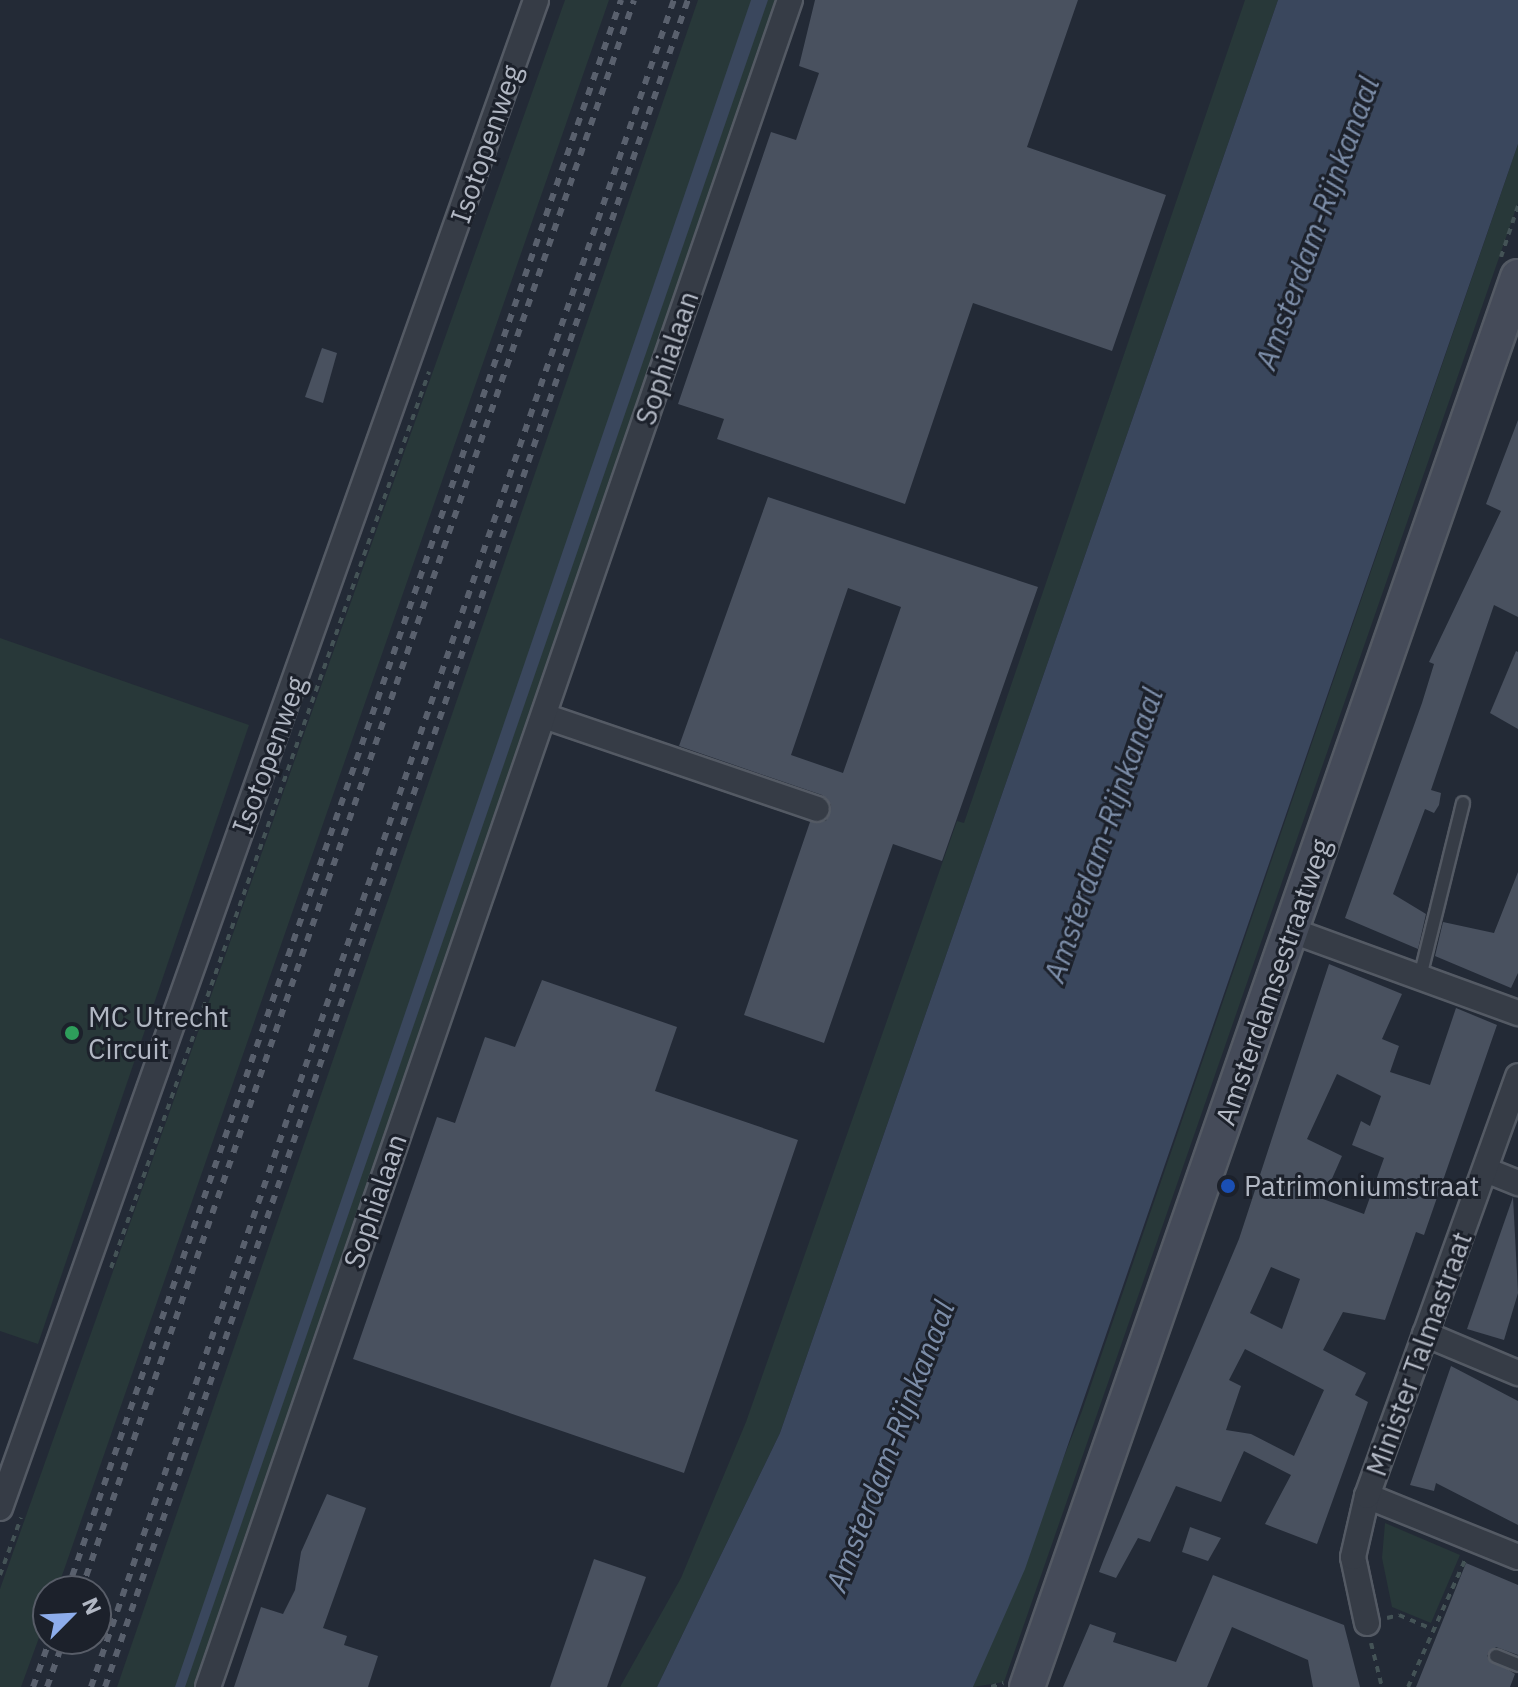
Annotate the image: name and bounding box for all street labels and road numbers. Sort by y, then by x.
street label: Isotopenweg [443,61,529,227]
street label: Sophialaan [628,287,706,429]
street label: Isotopenweg [225,672,313,838]
street label: Amsterdamsestraatweg [1208,835,1338,1129]
street label: Sophialaan [336,1130,414,1272]
street label: Minister Talmastraat [1359,1227,1479,1481]

